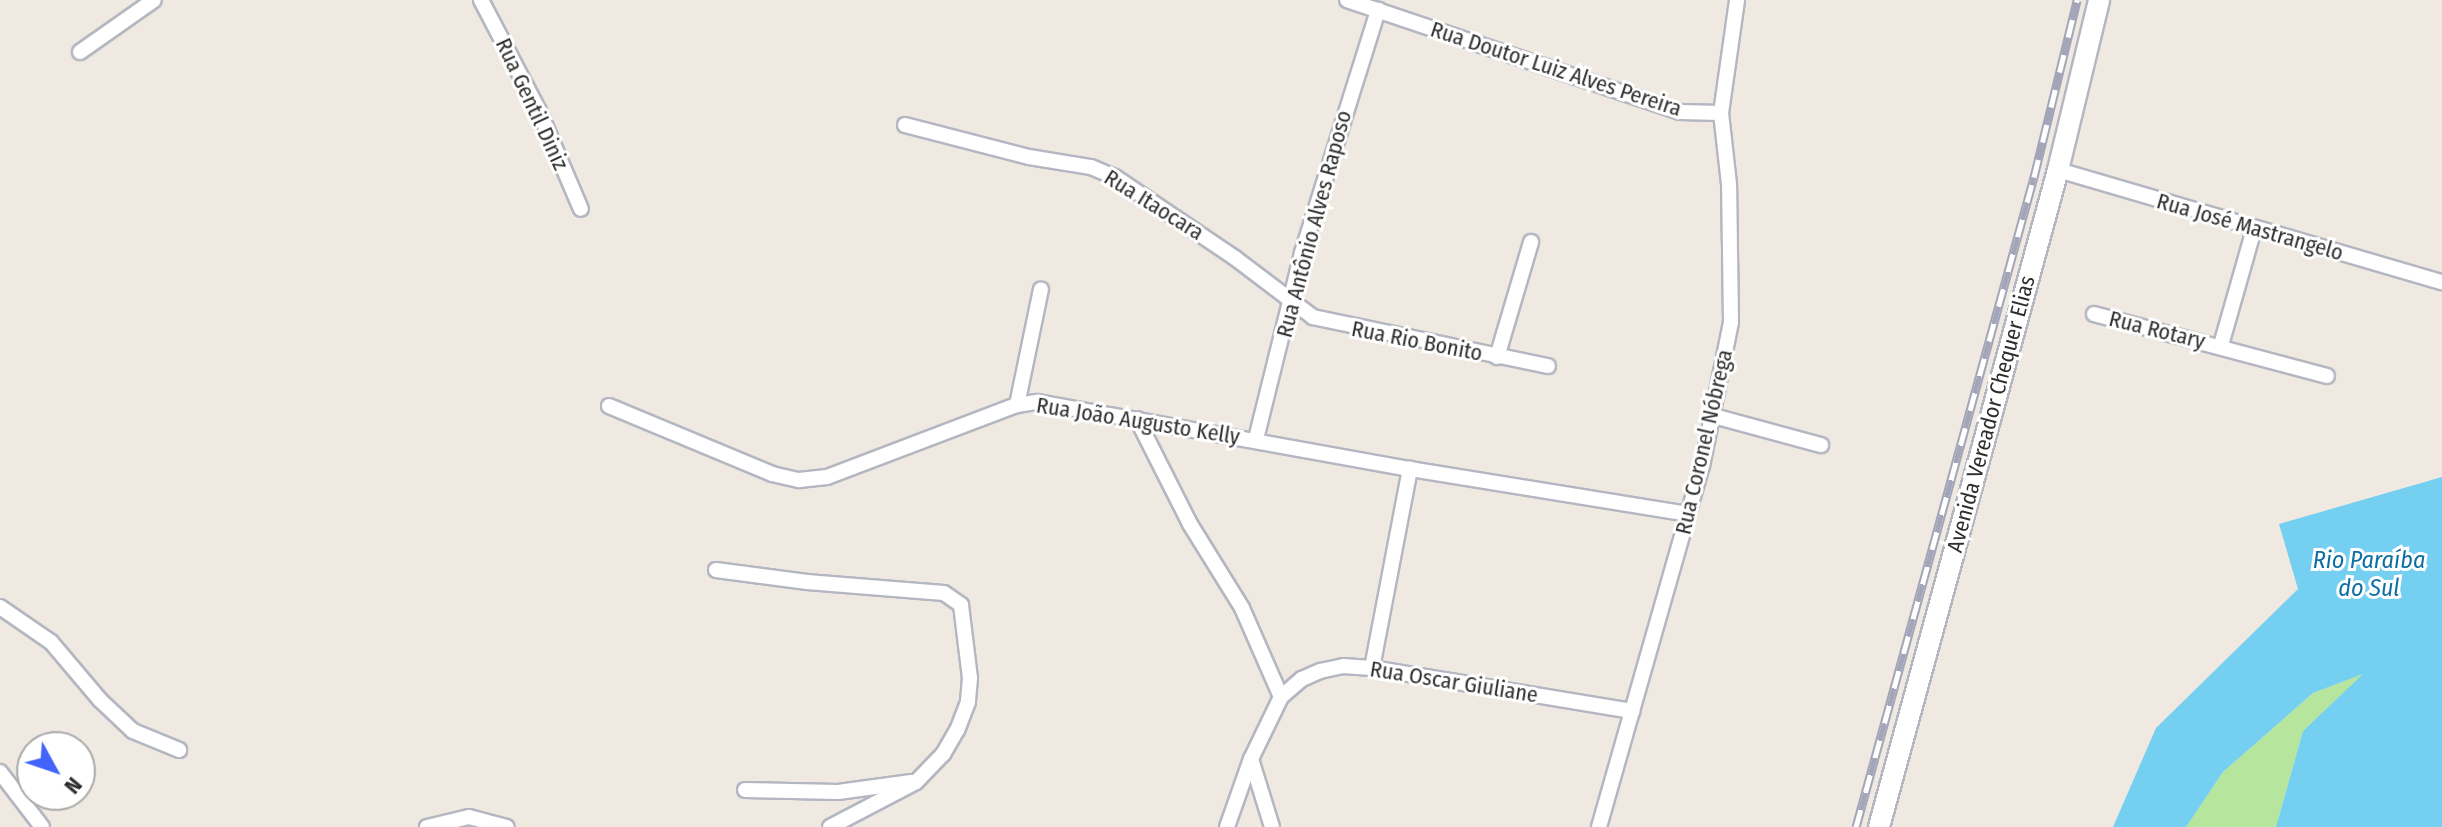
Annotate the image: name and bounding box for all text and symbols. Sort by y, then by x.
street label: Rua Doutor Luiz Alves Pereira [1427,16,1685,122]
street label: Rua Gentil Diniz [490,34,574,174]
street label: Rua Antônio Alves Raposo [1271,108,1357,340]
street label: Rua Itaocara [1099,164,1209,246]
street label: Rua José Mastrangelo [2154,188,2346,266]
street label: Avenida Vereador Chequer Elias [1941,273,2041,555]
street label: Rua Rotary [2106,305,2208,355]
street label: Rua Rio Bonito [1349,315,1485,367]
street label: Rua Coronel Nóbrega [1670,347,1738,537]
street label: Rua João Augusto Kelly [1034,392,1242,450]
water label: Rio Paraíba do Sul [2313,547,2425,603]
street label: Rua Oscar Giuliane [1368,656,1540,708]
north arrow [16,731,96,811]
text: N [59,772,88,799]

